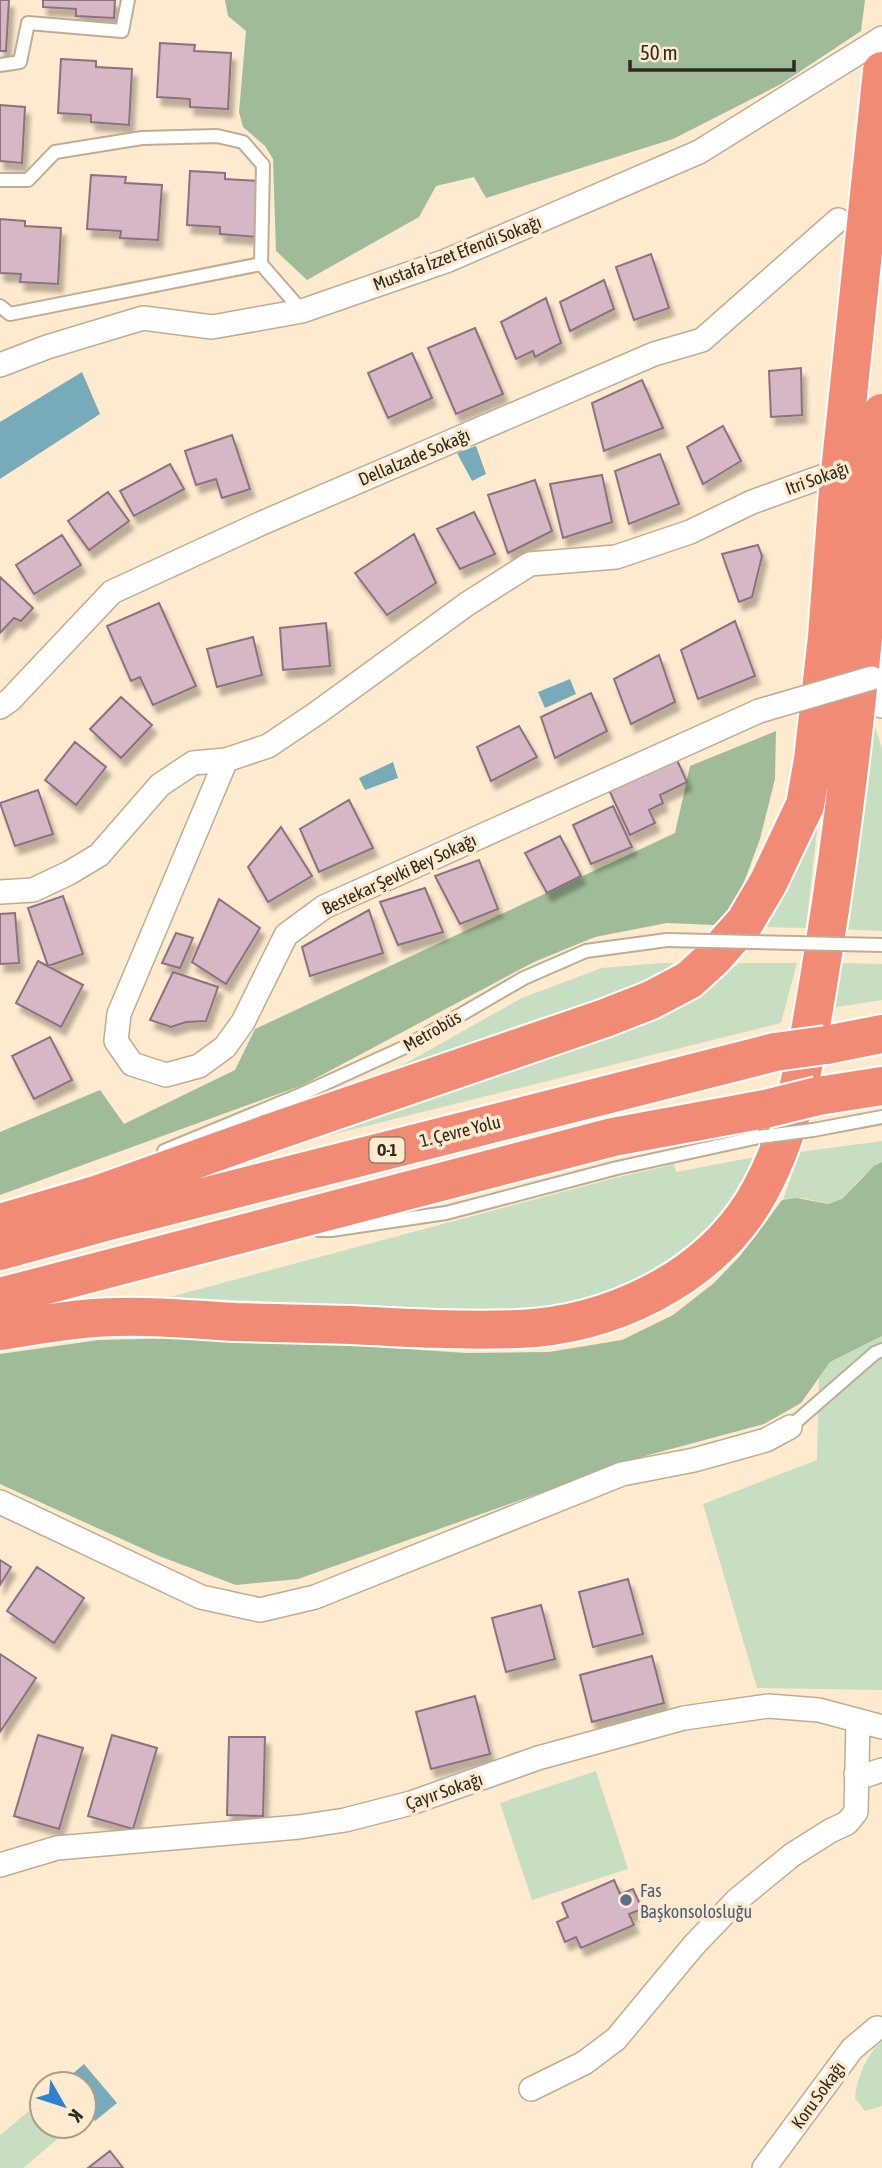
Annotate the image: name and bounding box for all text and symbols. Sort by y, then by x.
scale bar [630,28,794,72]
text: 50 m [640,40,678,64]
street label: Mustafa İzzet Efendi Sokağı [370,211,544,295]
street label: Dellalzade Sokağı [355,424,473,490]
street label: Itri Sokağı [782,457,852,499]
street label: Bestekar Şevki Bey Sokağı [318,829,480,919]
street label: Metrobüs [400,1006,464,1056]
street label: 1. Çevre Yolu [417,1111,503,1151]
road number: O-1 [370,1138,404,1162]
street label: Çayır Sokağı [403,1768,485,1814]
place label: Fas Başkonsolosluğu [640,1880,752,1922]
marker: Fas Başkonsolosluğu [618,1892,634,1908]
street label: Koru Sokağı [787,2057,849,2133]
north arrow [28,2070,98,2140]
text: K [64,2105,88,2127]

